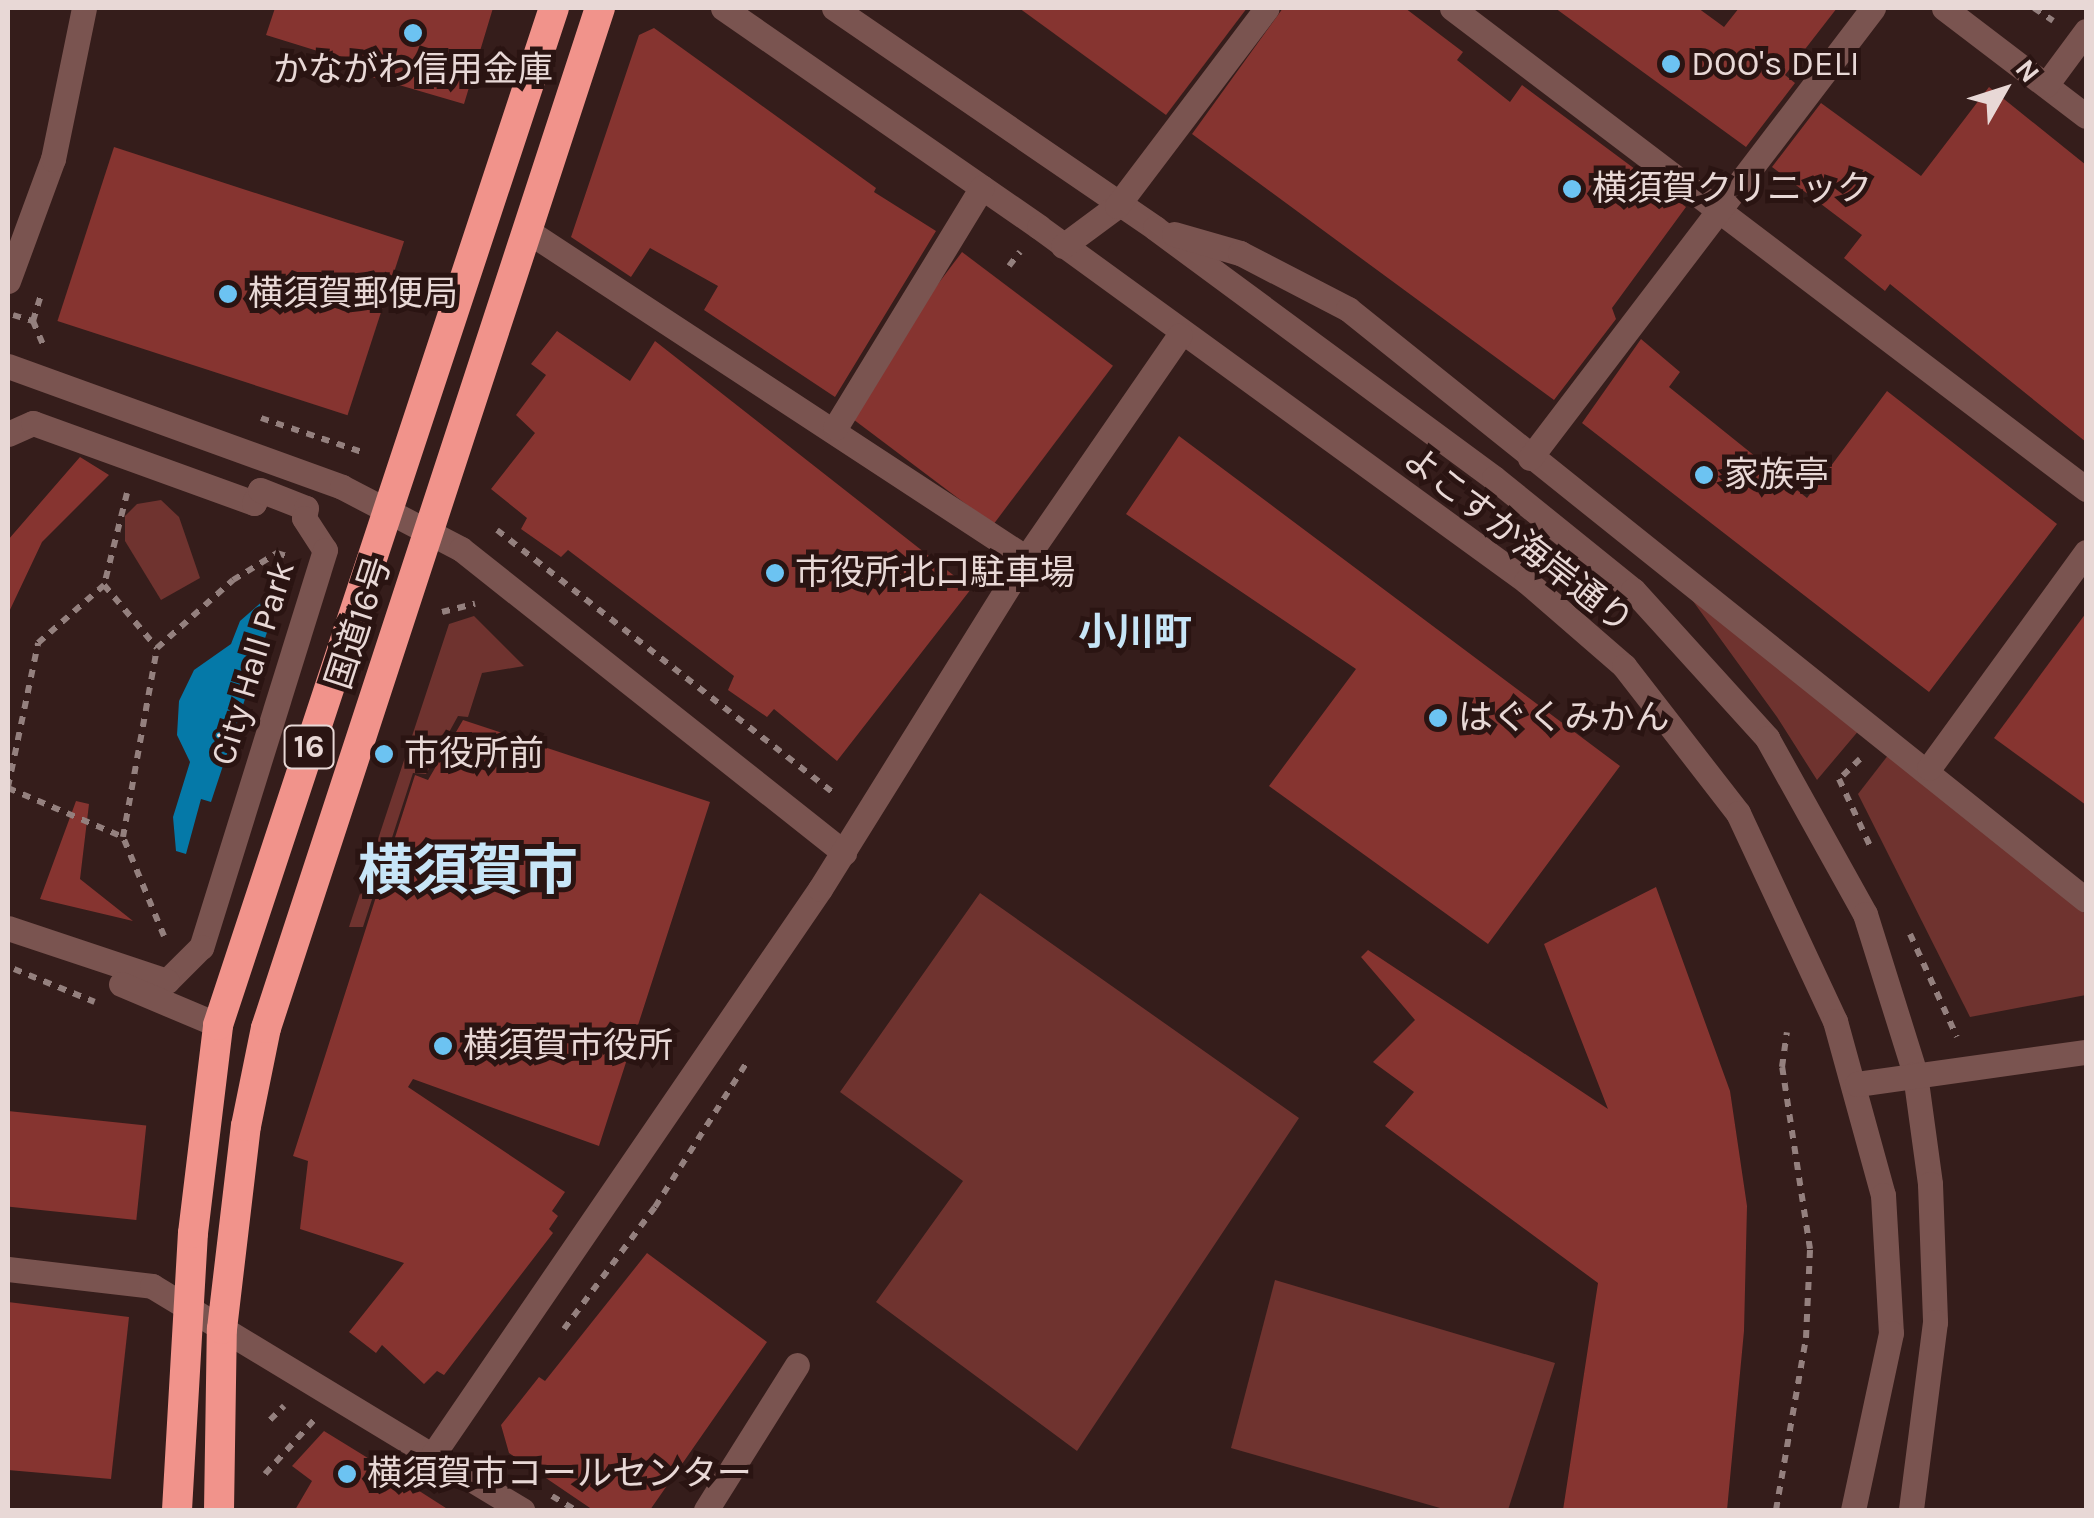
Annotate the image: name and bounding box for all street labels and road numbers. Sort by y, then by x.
street label: よこすか海岸通り [1395,437,1641,643]
street label: 国道16号 [318,552,400,694]
street label: City Hall Park [202,556,304,770]
road number: 16 [282,720,336,774]

